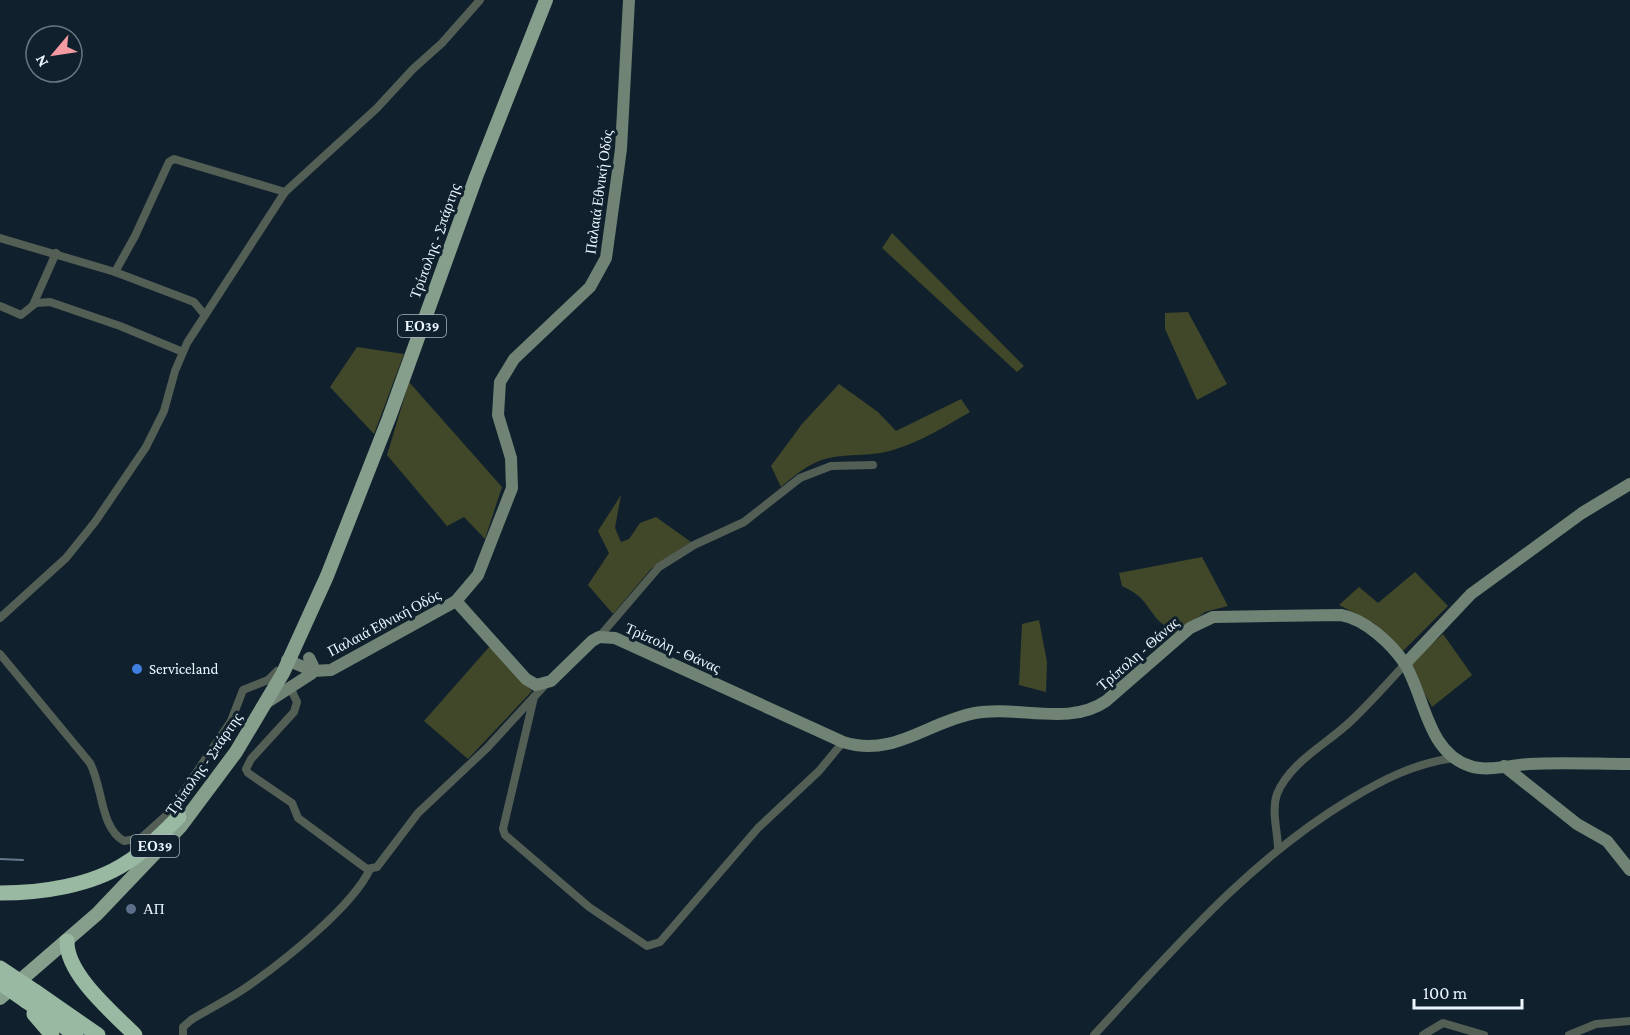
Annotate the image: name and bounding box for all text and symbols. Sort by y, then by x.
north arrow [24,24,84,84]
text: N [31,52,51,70]
street label: Παλαιά Εθνική Οδός [582,129,616,255]
street label: Τρίπολης - Σπάρτης [407,181,463,301]
road number: ΕΟ39 [398,315,446,337]
street label: Παλαιά Εθνική Οδός [325,587,443,659]
street label: Τρίπολη - Θάνας [1094,614,1182,694]
street label: Τρίπολη - Θάνας [623,620,723,676]
place label: Serviceland [149,661,219,677]
marker: Serviceland [130,662,144,676]
street label: Τρίπολης - Σπάρτης [163,710,245,818]
road number: ΕΟ39 [131,835,179,857]
place label: ΑΠ [143,901,165,917]
marker: ΑΠ [124,902,138,916]
scale bar [1414,972,1522,1010]
text: 100 m [1423,983,1468,1003]

